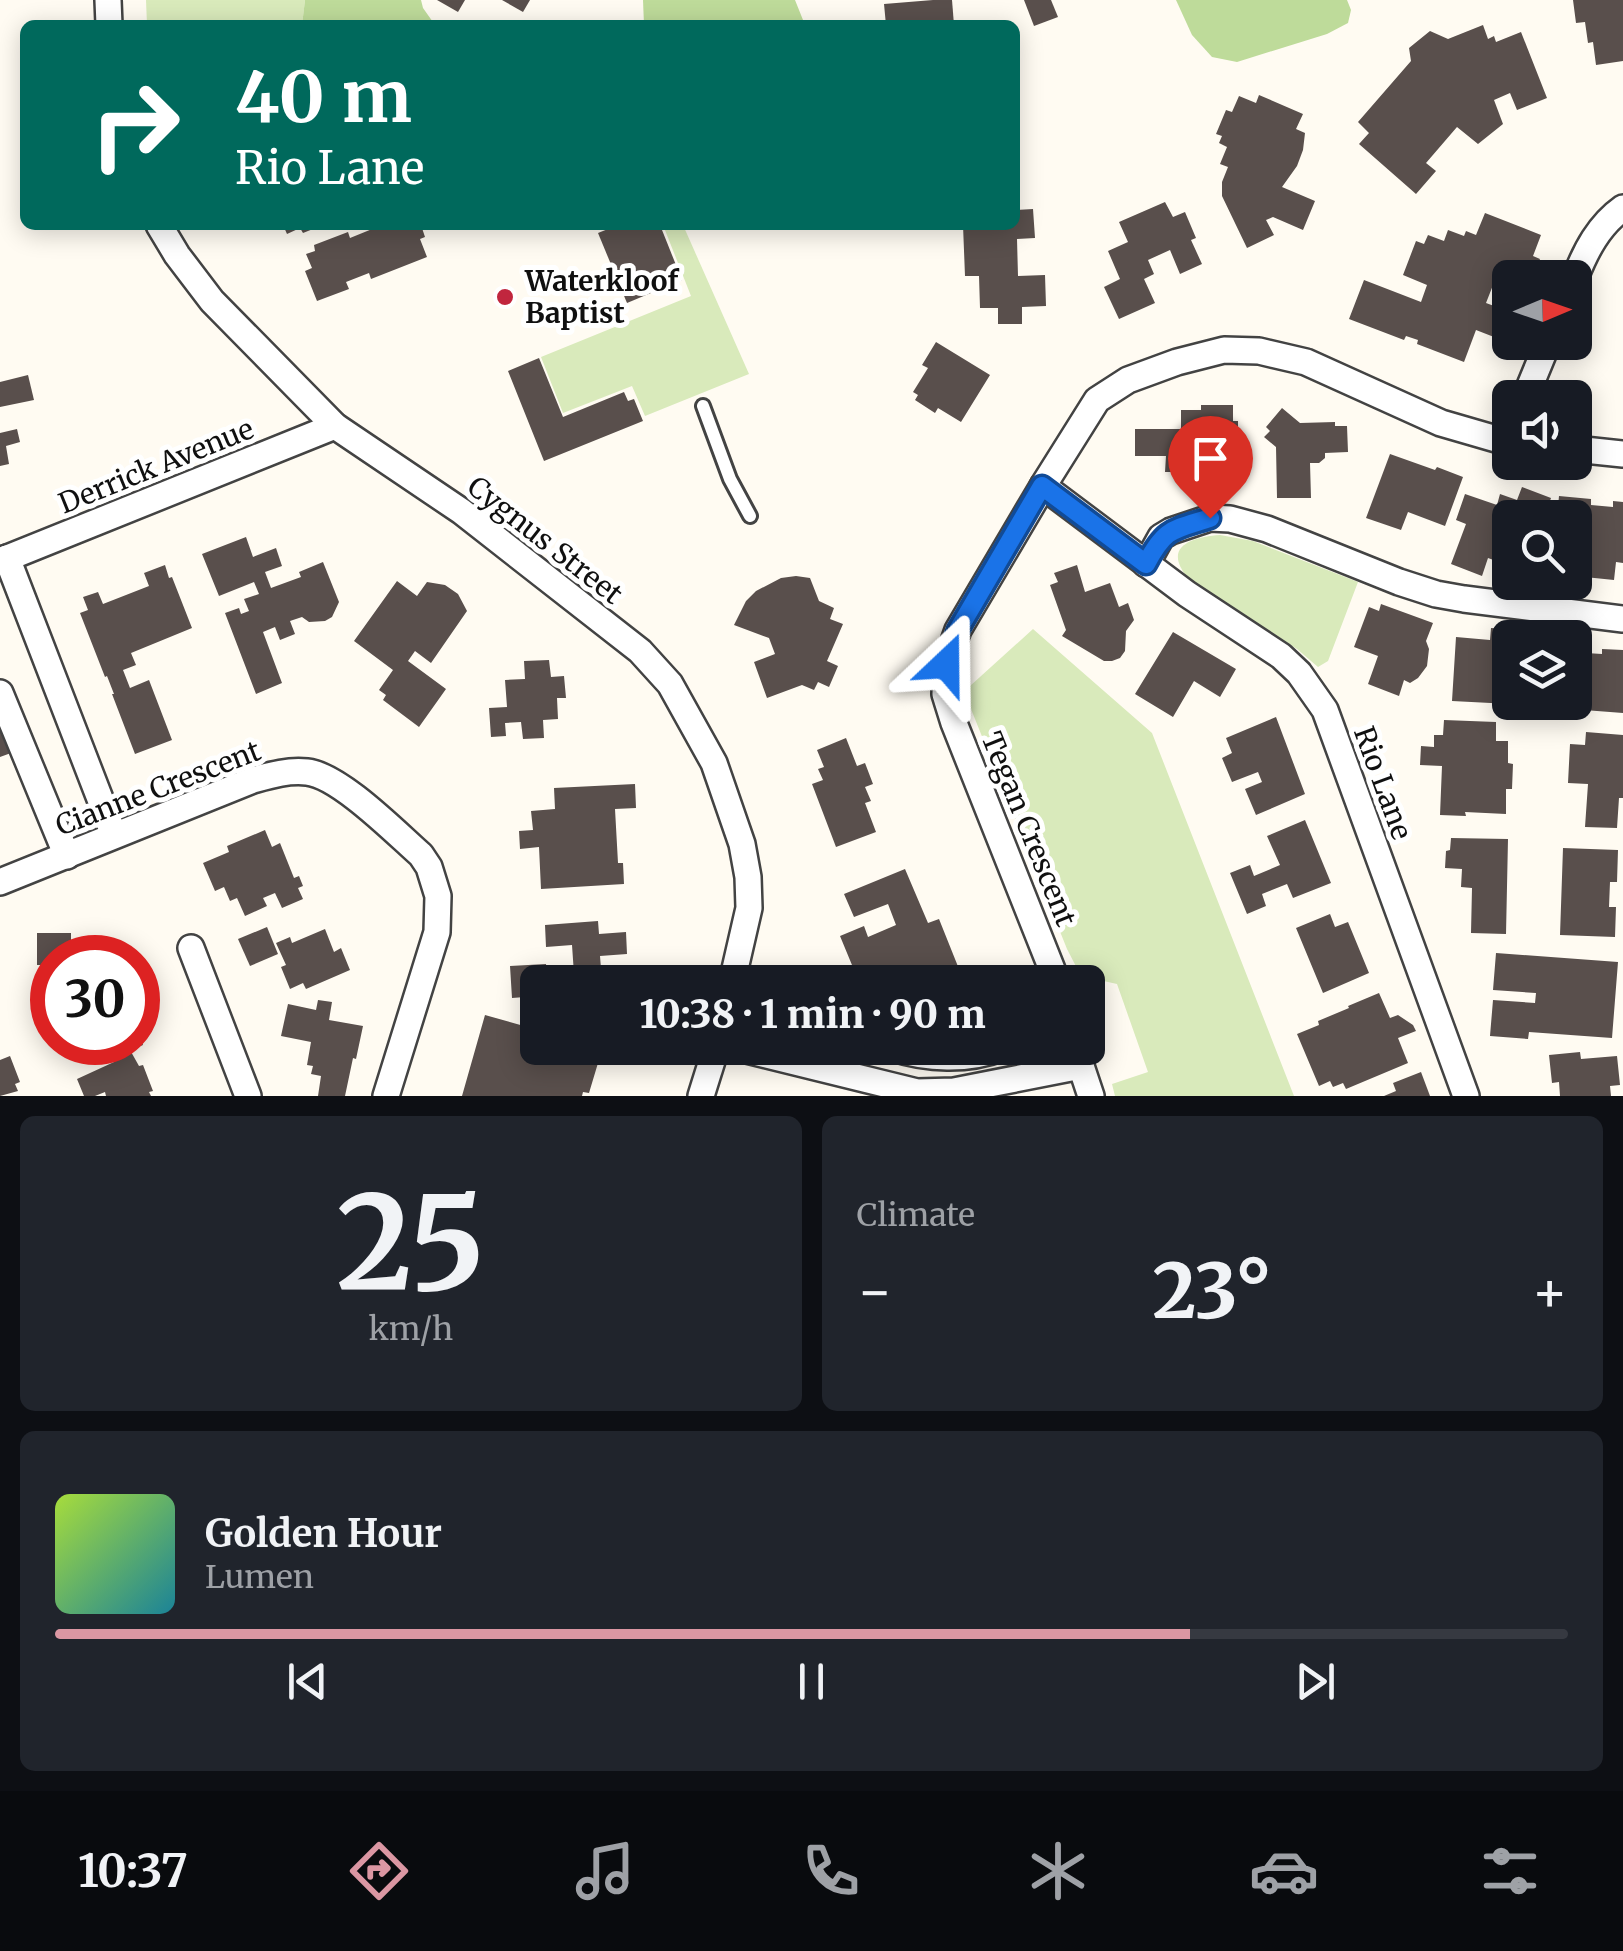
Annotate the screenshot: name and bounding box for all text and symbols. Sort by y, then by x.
text: 40 m [235,53,412,141]
icon: right [70,60,200,190]
text: Rio Lane [235,140,424,196]
north arrow [1492,260,1592,360]
map controls [1492,260,1592,720]
place label: Waterkloof Baptist [524,263,680,331]
marker: Waterkloof Baptist [494,286,516,308]
button: sound [1492,380,1592,480]
street label: Derrick Avenue [53,411,259,521]
pin [1168,416,1253,519]
icon: arrive [1183,431,1238,486]
street label: Cygnus Street [460,468,630,612]
button: search [1492,500,1592,600]
position arrow [894,612,998,716]
button: layers [1492,620,1592,720]
street label: Rio Lane [1346,721,1420,845]
street label: Tegan Crescent [974,727,1084,932]
street label: Cianne Crescent [51,732,266,844]
speed limit sign: 30 [30,935,160,1065]
text: 10:38 · 1 min · 90 m [639,991,986,1038]
text: 25 [336,1162,485,1325]
text: Climate [857,1195,975,1235]
text: 23° [1152,1244,1272,1338]
text: − [857,1257,893,1326]
text: + [1531,1257,1568,1326]
text: km/h [368,1309,453,1349]
text: Golden Hour [205,1510,442,1557]
text: Lumen [205,1557,314,1597]
icon: previous [280,1654,335,1709]
icon: pause [784,1654,839,1709]
icon: next [1288,1654,1343,1709]
icon: directions [344,1836,414,1906]
icon: music [570,1836,640,1906]
icon: phone [796,1836,866,1906]
icon: climate [1023,1836,1093,1906]
icon: car [1249,1836,1319,1906]
icon: filters [1475,1836,1545,1906]
text: 10:37 [78,1843,188,1899]

